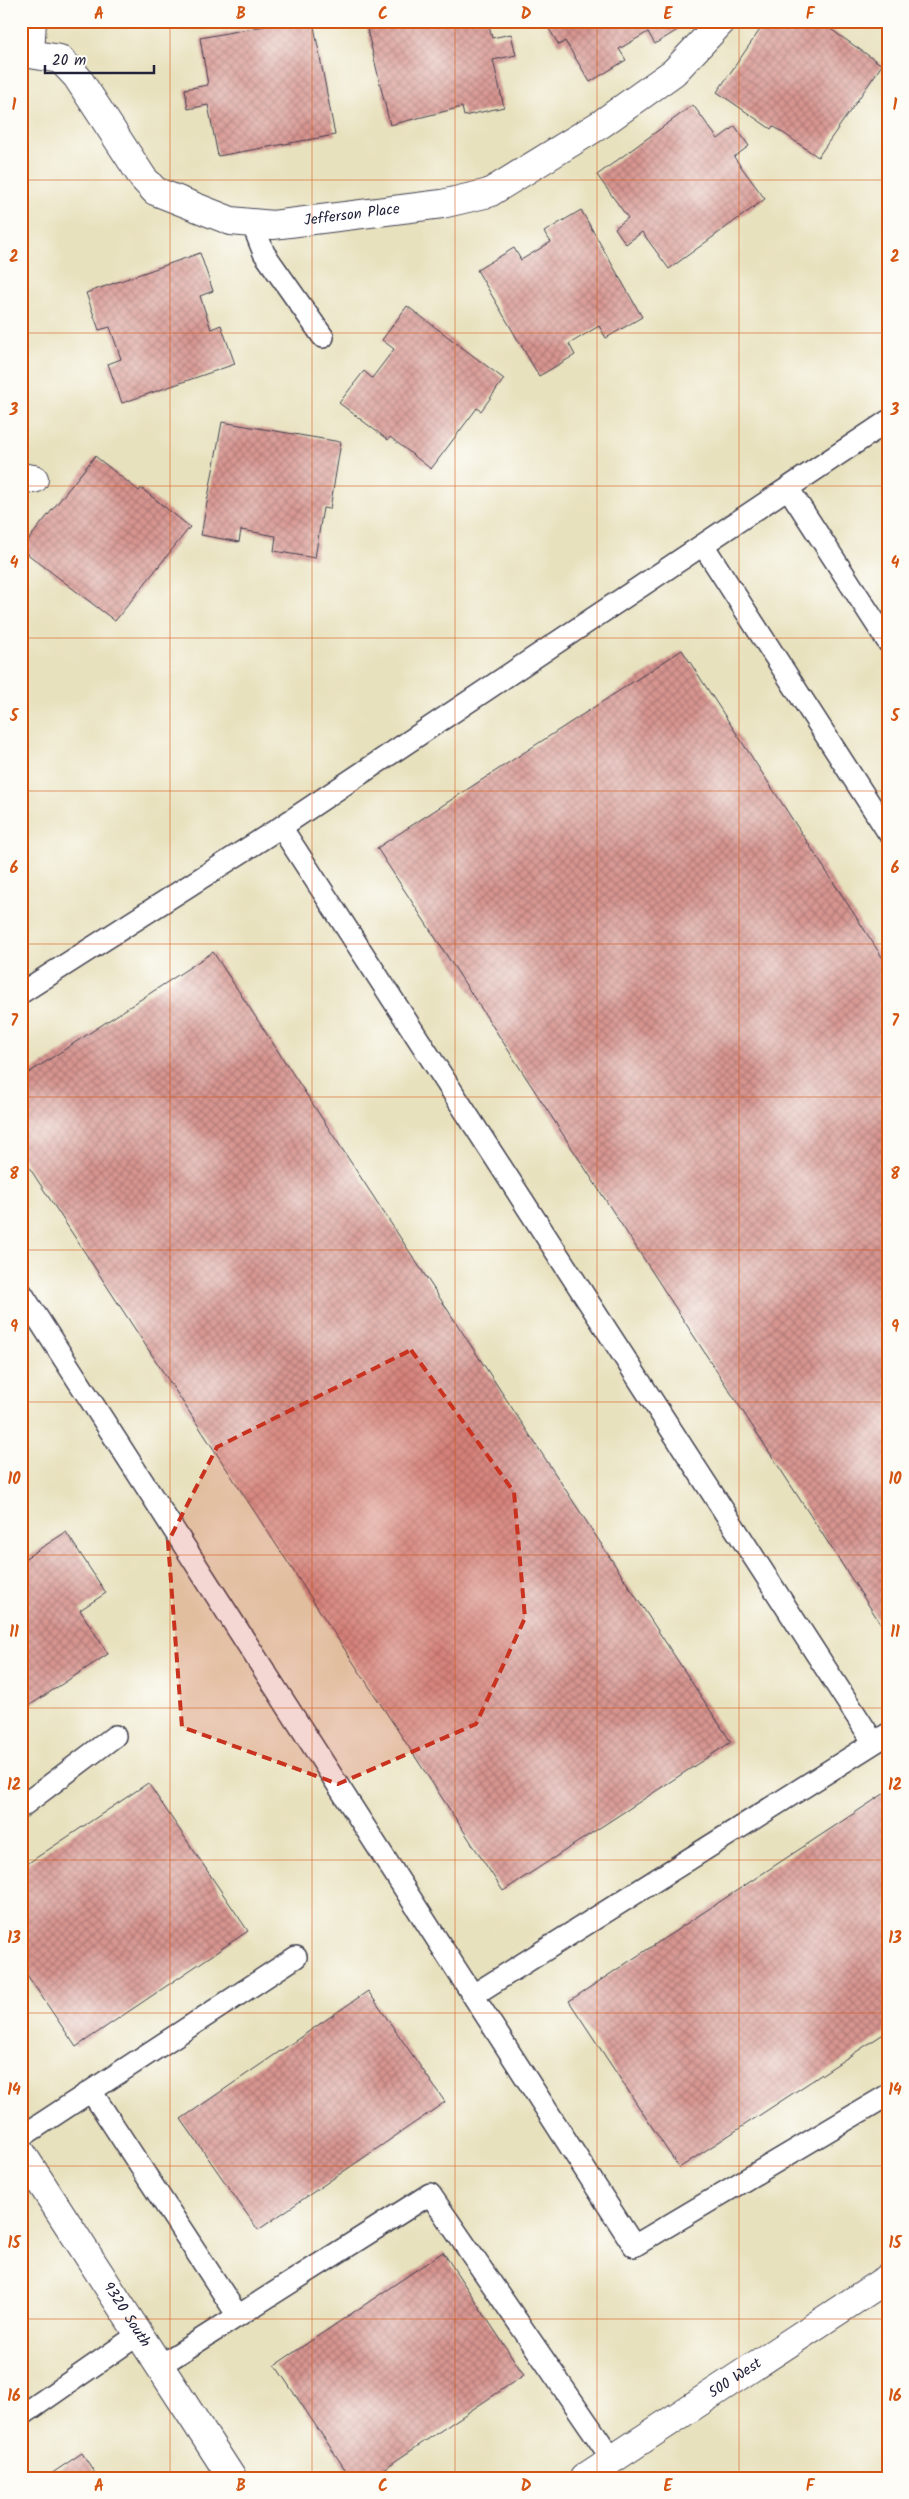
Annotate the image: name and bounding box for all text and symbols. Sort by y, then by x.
text: A [94,2,104,27]
text: B [236,2,246,27]
text: C [378,2,388,27]
text: D [521,2,532,27]
text: E [664,2,674,27]
text: F [806,2,816,27]
scale bar [45,42,154,74]
text: 20 m [52,49,86,73]
text: 1 [12,93,17,118]
text: 1 [893,93,898,118]
street label: Jefferson Place [303,197,401,233]
text: 2 [9,245,19,270]
text: 2 [890,245,900,270]
text: 3 [9,398,19,423]
text: 3 [890,398,900,423]
text: 4 [10,551,19,576]
text: 4 [891,551,900,576]
text: 5 [9,704,20,729]
text: 5 [890,704,901,729]
text: 6 [10,856,19,881]
text: 6 [891,856,900,881]
text: 7 [10,1009,18,1034]
text: 7 [891,1009,899,1034]
text: 8 [9,1162,19,1187]
text: 8 [890,1162,900,1187]
text: 9 [10,1315,18,1340]
text: 9 [891,1315,899,1340]
text: 10 [7,1467,21,1492]
text: 10 [888,1467,902,1492]
text: 11 [9,1620,19,1645]
text: 11 [890,1620,900,1645]
text: 12 [7,1773,21,1798]
text: 12 [888,1773,902,1798]
text: 13 [7,1926,21,1951]
text: 13 [888,1926,902,1951]
text: 14 [7,2078,21,2103]
text: 14 [888,2078,902,2103]
text: 15 [8,2231,22,2256]
text: 15 [889,2231,903,2256]
street label: 9320 South [96,2277,157,2352]
street label: 500 West [704,2352,767,2405]
text: 16 [7,2384,21,2409]
text: 16 [888,2384,902,2409]
text: A [94,2474,104,2499]
text: B [236,2474,246,2499]
text: C [378,2474,388,2499]
text: D [521,2474,532,2499]
text: E [664,2474,674,2499]
text: F [806,2474,816,2499]

